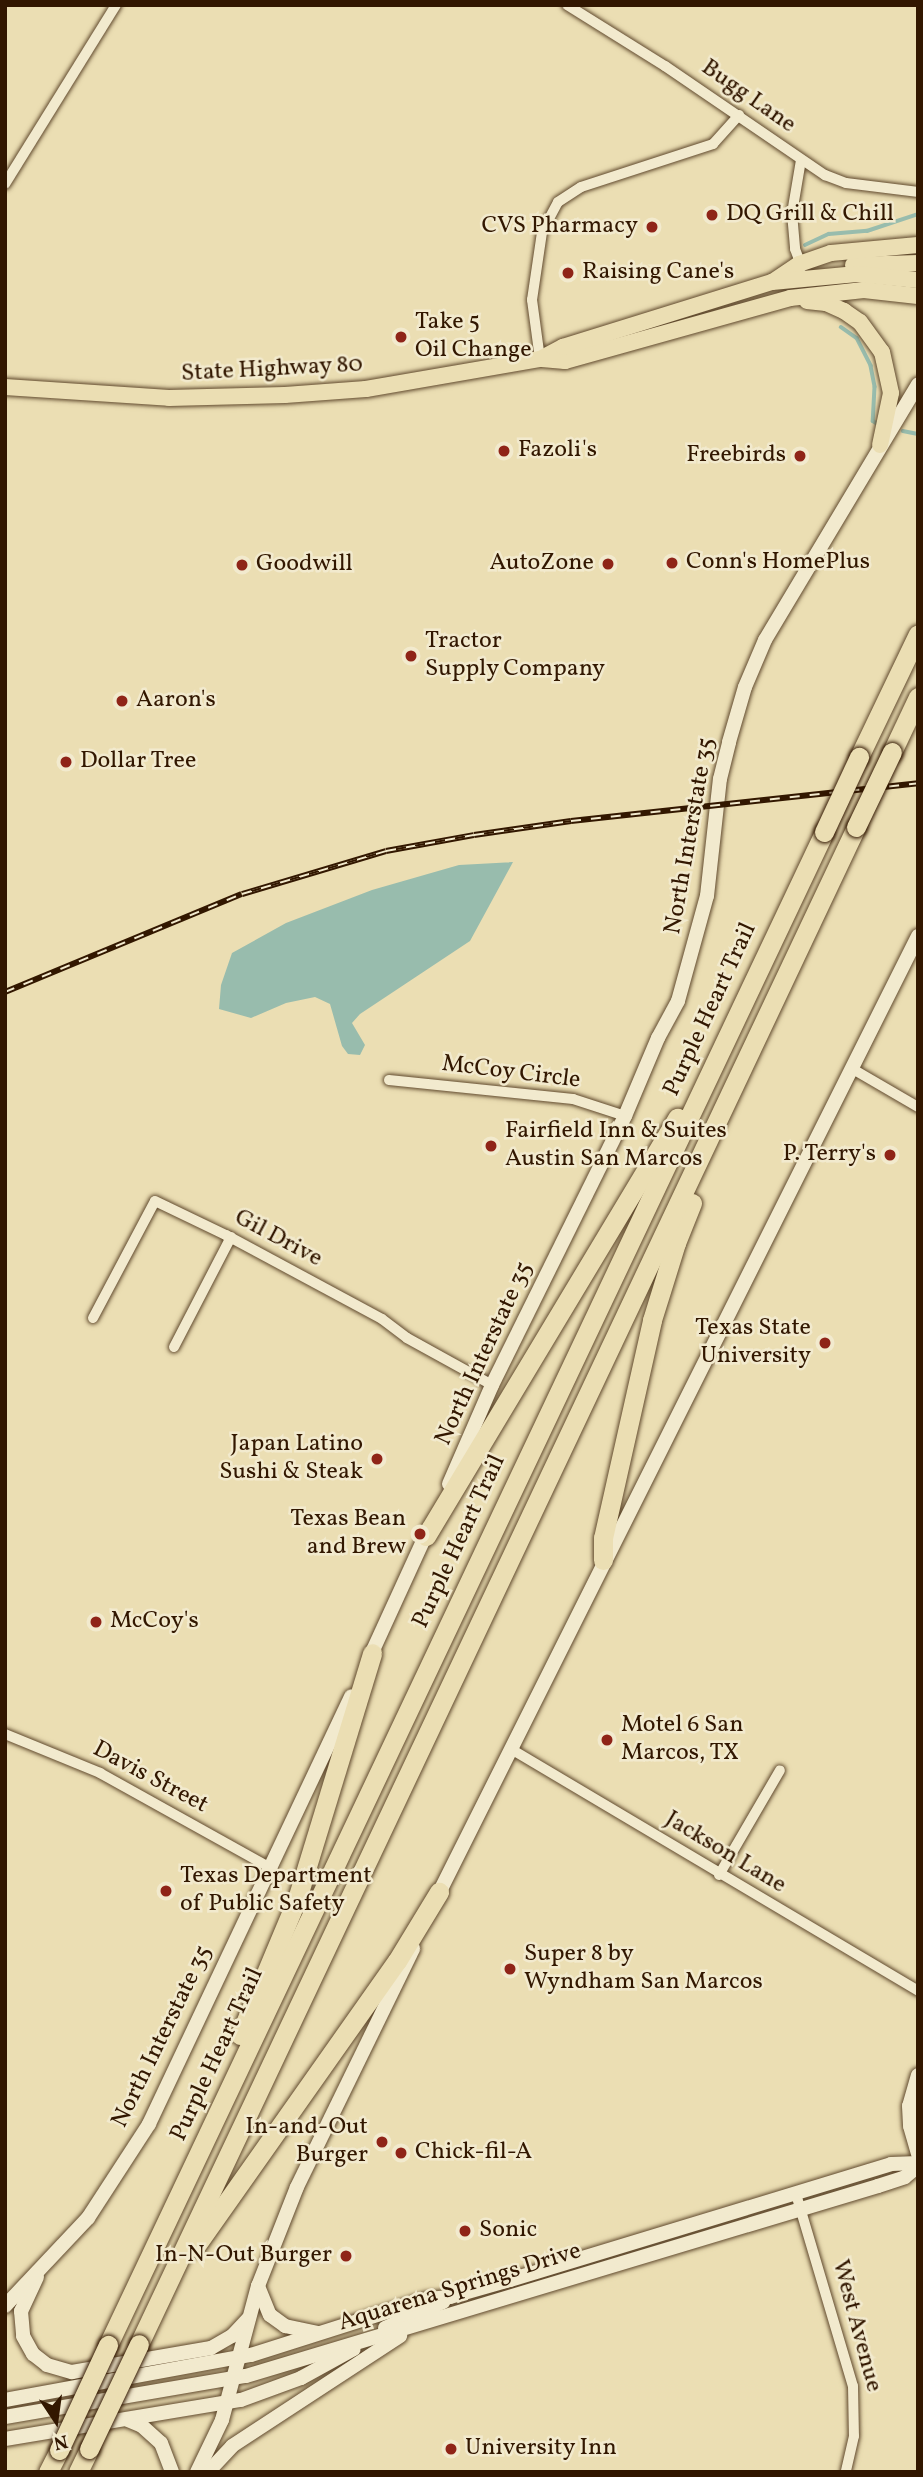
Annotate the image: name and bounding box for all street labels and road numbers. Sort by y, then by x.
street label: Bugg Lane [695,54,801,140]
street label: State Highway 80 [180,351,364,389]
street label: North Interstate 35 [660,735,722,937]
street label: Purple Heart Trail [658,918,764,1102]
street label: McCoy Circle [440,1050,582,1096]
street label: Gil Drive [229,1204,327,1274]
street label: North Interstate 35 [430,1258,540,1450]
street label: Purple Heart Trail [407,1450,513,1634]
street label: Davis Street [87,1736,213,1820]
street label: Jackson Lane [659,1806,791,1900]
street label: North Interstate 35 [106,1941,220,2133]
street label: Purple Heart Trail [165,1963,271,2147]
street label: Aquarena Springs Drive [335,2237,585,2339]
street label: West Avenue [825,2257,887,2395]

